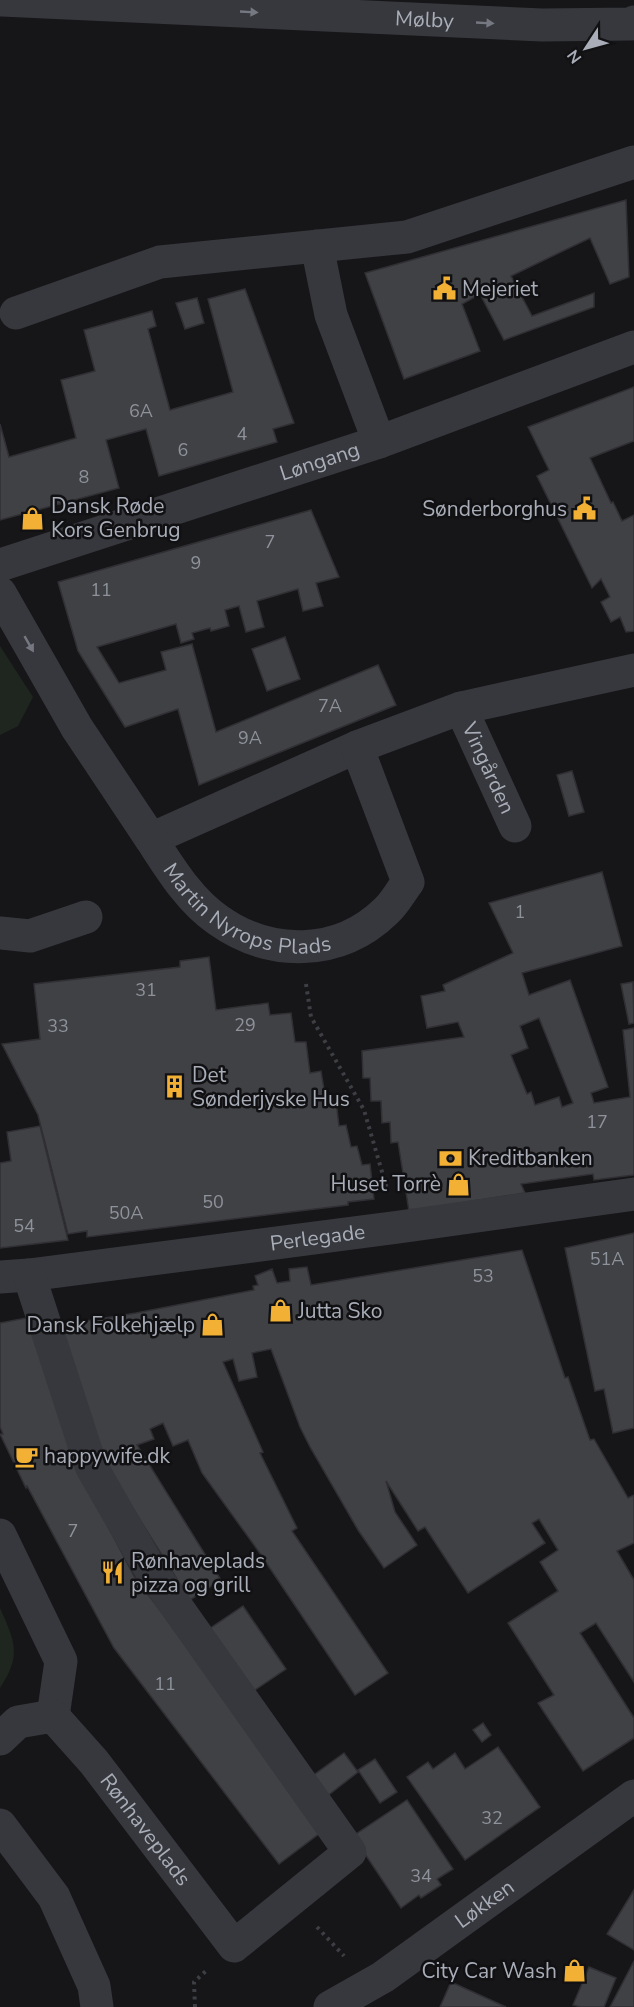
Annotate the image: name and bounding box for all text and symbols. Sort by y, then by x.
street label: Mølby [395,4,455,35]
one-way arrow [239,7,258,16]
one-way arrow [476,18,495,27]
north arrow [556,18,616,78]
text: N [562,45,587,68]
place label: Mejeriet [462,275,539,303]
public building icon: Mejeriet [431,276,457,302]
house number: 6A [129,399,153,423]
house number: 4 [237,422,248,446]
street label: Løngang [276,435,363,487]
house number: 6 [178,438,188,462]
house number: 8 [79,465,89,489]
place label: Dansk Røde Kors Genbrug [51,492,181,544]
place label: Sønderborghus [422,495,567,523]
public building icon: Sønderborghus [572,496,598,522]
shop icon: Dansk Røde Kors Genbrug [20,505,46,531]
house number: 7 [265,530,275,554]
house number: 9 [191,551,201,575]
house number: 11 [90,578,112,602]
one-way arrow [24,636,34,653]
house number: 7A [318,694,342,718]
street label: Vingården [455,717,521,818]
house number: 9A [238,726,262,750]
street label: Martin Nyrops Plads [157,857,334,961]
house number: 1 [515,900,525,924]
house number: 31 [135,978,157,1002]
house number: 29 [234,1013,256,1037]
house number: 33 [47,1014,69,1038]
place label: Det Sønderjyske Hus [192,1061,350,1113]
building icon: Det Sønderjyske Hus [161,1074,187,1100]
house number: 17 [586,1110,608,1134]
place label: Kreditbanken [468,1144,593,1172]
bank icon: Kreditbanken [437,1145,463,1171]
place label: Huset Torrè [330,1170,441,1198]
shop icon: Huset Torrè [446,1171,472,1197]
house number: 50 [202,1190,224,1214]
house number: 50A [109,1201,143,1225]
house number: 54 [13,1214,35,1238]
street label: Perlegade [268,1218,367,1258]
house number: 51A [590,1247,624,1271]
house number: 53 [472,1264,494,1288]
place label: Jutta Sko [297,1297,382,1325]
shop icon: Jutta Sko [267,1298,293,1324]
place label: Dansk Folkehjælp [27,1311,195,1339]
shop icon: Dansk Folkehjælp [200,1312,226,1338]
place label: happywife.dk [44,1442,171,1470]
cafe icon: happywife.dk [13,1443,39,1469]
house number: 7 [68,1519,78,1543]
place label: Rønhaveplads pizza og grill [131,1547,265,1599]
restaurant icon: Rønhaveplads pizza og grill [100,1560,126,1586]
house number: 11 [154,1672,176,1696]
street label: Rønhaveplads [94,1768,197,1892]
house number: 32 [481,1806,503,1830]
house number: 34 [410,1864,432,1888]
street label: Løkken [449,1873,520,1935]
place label: City Car Wash [421,1957,557,1985]
shop icon: City Car Wash [562,1958,588,1984]

